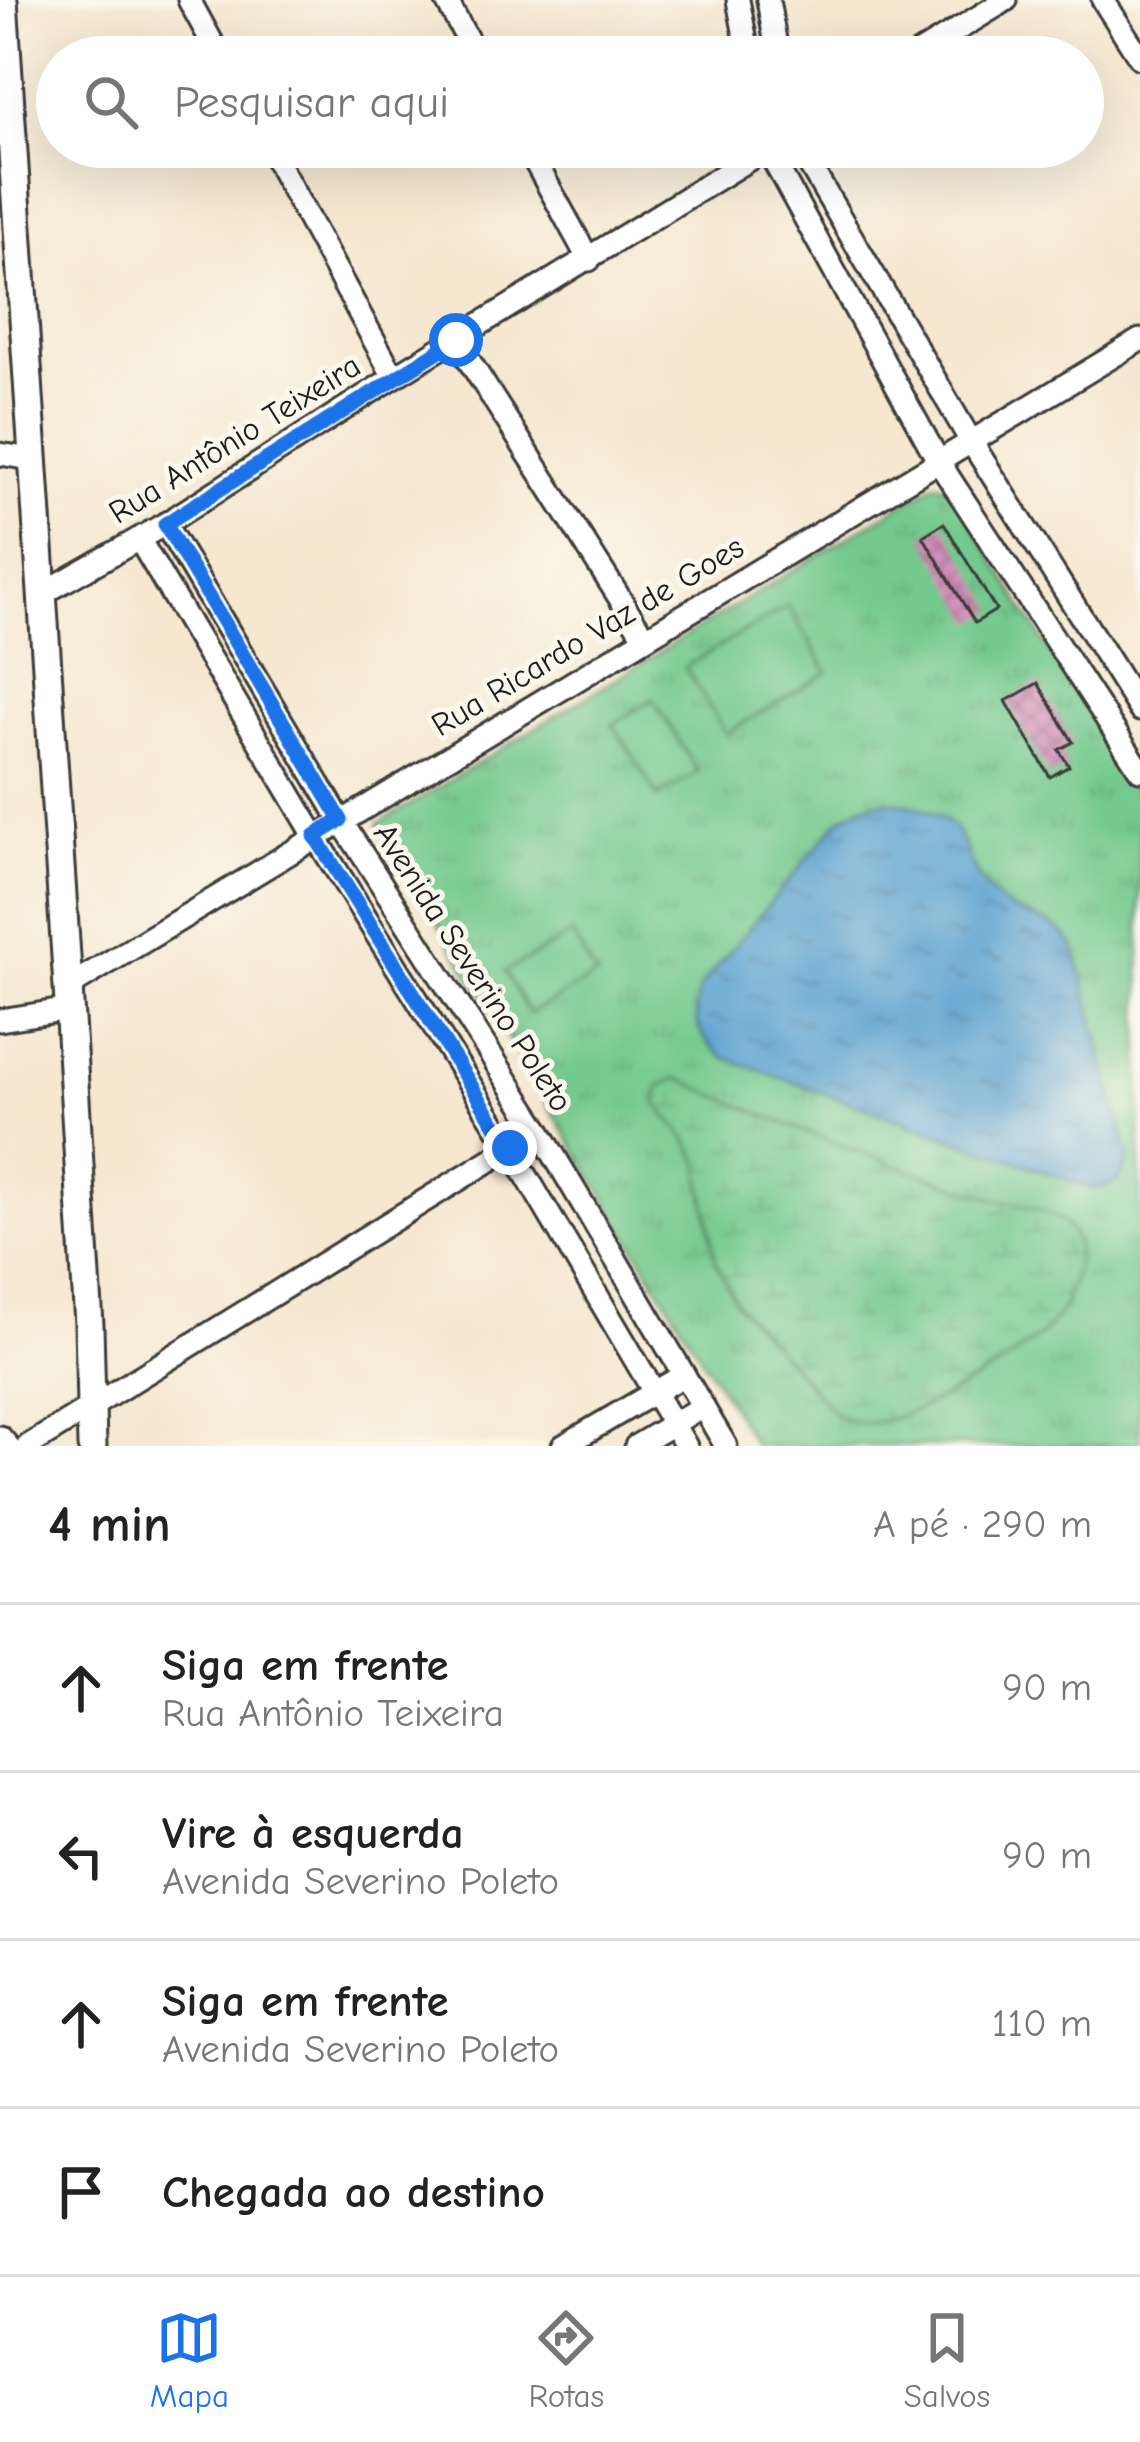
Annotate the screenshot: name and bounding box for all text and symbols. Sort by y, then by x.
search box [36,36,1104,168]
icon: search [78,69,144,135]
text: Pesquisar aqui [174,76,449,128]
route start [429,313,483,367]
street label: Rua Antônio Teixeira [102,346,367,532]
street label: Rua Ricardo Vaz de Goes [425,528,750,744]
street label: Avenida Severino Poleto [366,816,581,1119]
route end [483,1121,537,1175]
text: 4 min [48,1495,171,1554]
text: A pé · 290 m [873,1502,1092,1547]
text: Siga em frente [162,1639,449,1691]
icon: ahead [48,1655,114,1721]
text: 90 m [1002,1665,1092,1710]
text: Rua Antônio Teixeira [162,1691,504,1736]
text: Vire à esquerda [162,1807,464,1859]
icon: left [48,1823,114,1889]
text: 90 m [1002,1833,1092,1878]
text: Avenida Severino Poleto [162,1859,559,1904]
text: Siga em frente [162,1975,449,2027]
icon: ahead [48,1991,114,2057]
text: 110 m [992,2001,1092,2046]
text: Avenida Severino Poleto [162,2027,559,2072]
icon: arrive [48,2159,114,2225]
text: Chegada ao destino [162,2166,545,2218]
tab: Mapa [150,2305,229,2415]
tab: Rotas [528,2305,604,2415]
tab: Salvos [904,2305,990,2415]

